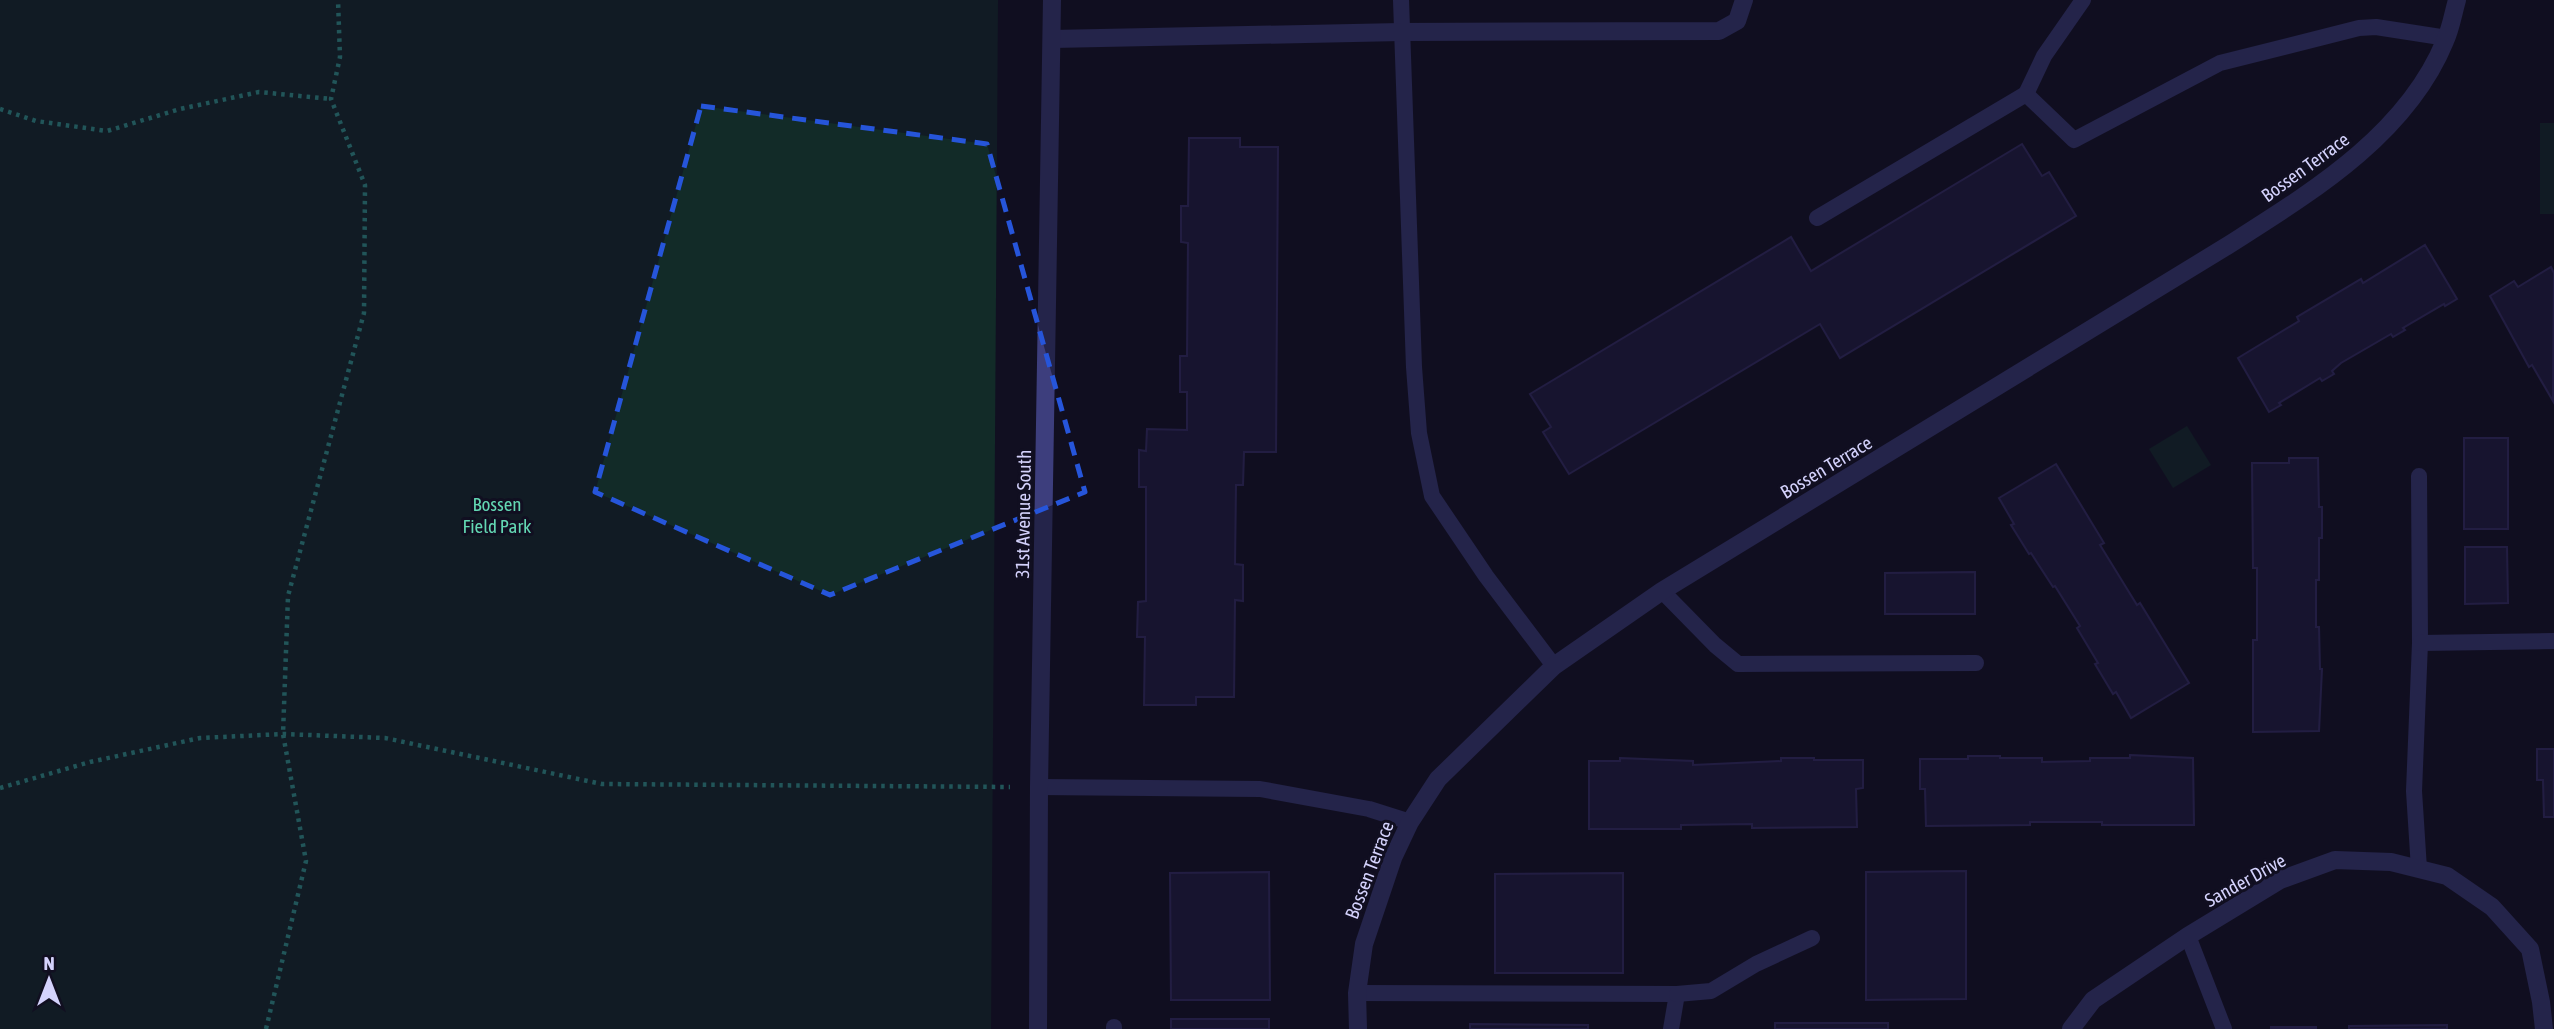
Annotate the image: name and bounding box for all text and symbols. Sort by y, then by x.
street label: Bossen Terrace [2257,128,2353,206]
street label: Bossen Terrace [1776,431,1876,503]
street label: 31st Avenue South [1011,450,1035,578]
park label: Bossen Field Park [463,493,532,537]
street label: Bossen Terrace [1340,818,1398,922]
street label: Sander Drive [2201,849,2289,911]
north arrow [14,945,84,1015]
text: N [43,952,55,974]

